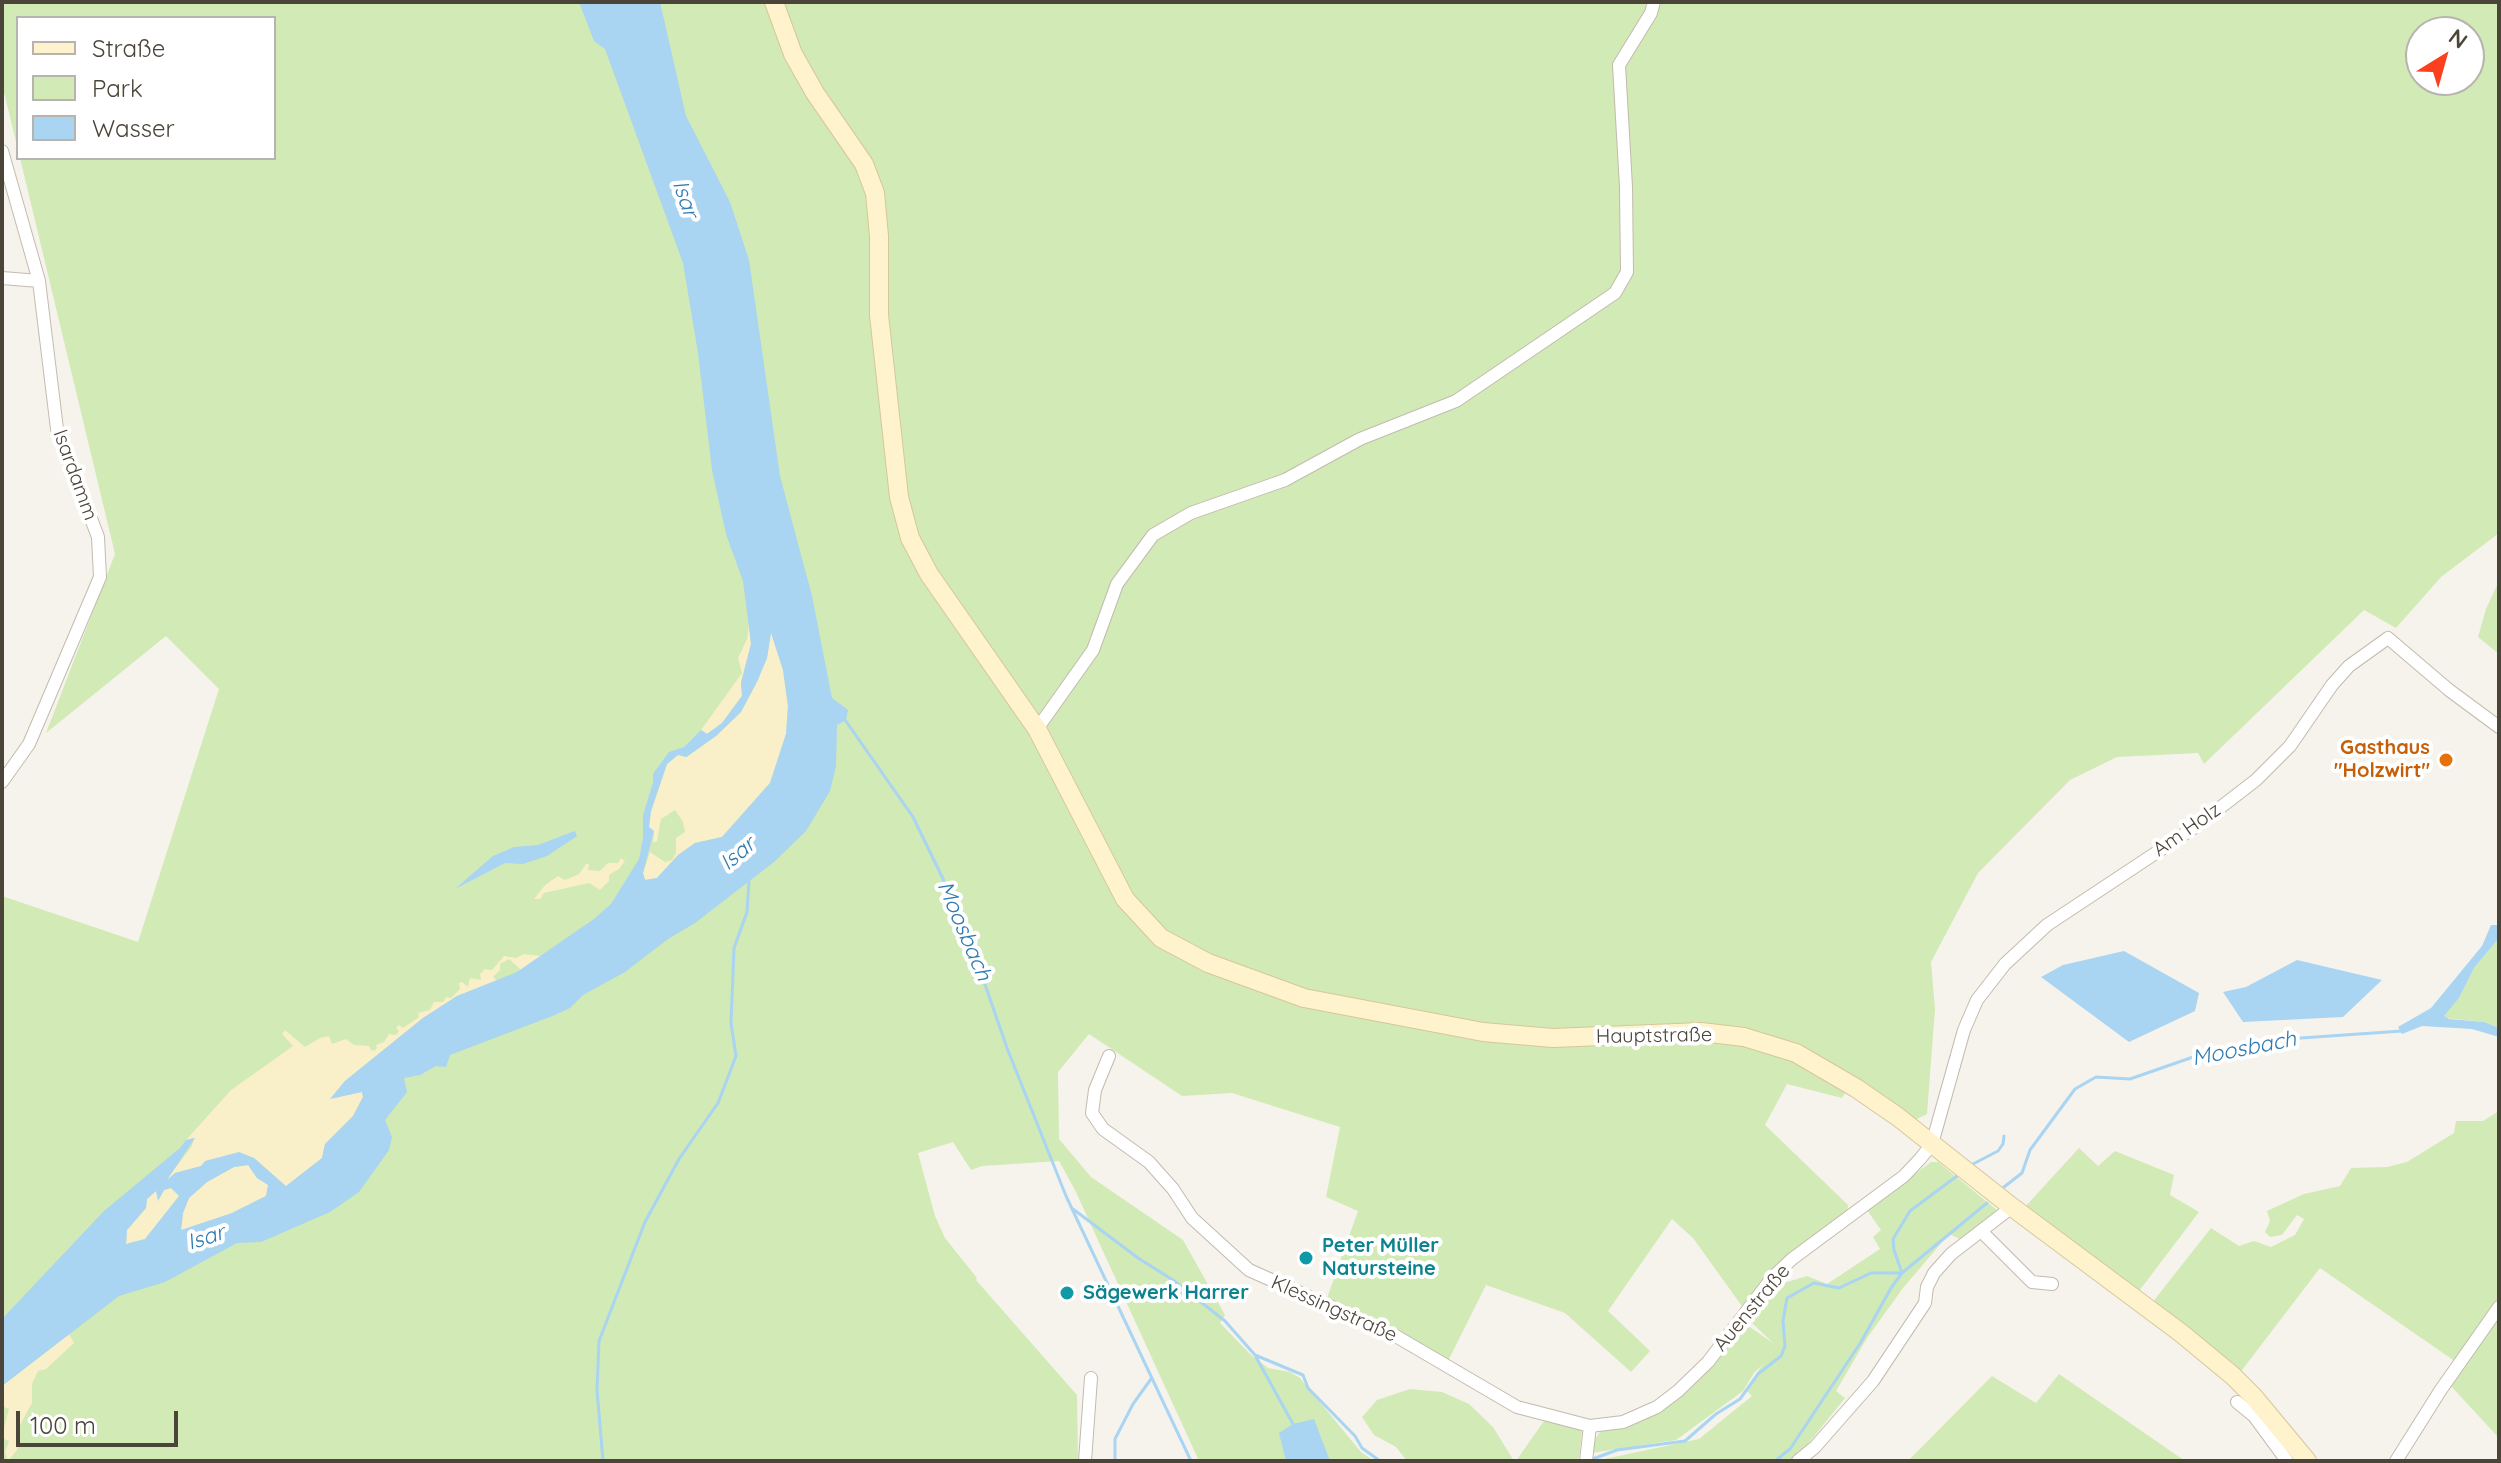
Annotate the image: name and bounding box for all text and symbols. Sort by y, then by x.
legend [16,16,276,160]
north arrow [2405,16,2485,96]
text: N [2443,22,2473,54]
text: Straße [92,33,165,63]
text: Park [92,73,143,103]
text: Wasser [92,113,175,143]
water label: Isar [666,177,704,221]
street label: Isardamm [48,426,102,524]
place label: Gasthaus "Holzwirt" [2334,736,2430,783]
marker: Gasthaus "Holzwirt" [2437,751,2455,769]
street label: Am Holz [2148,798,2226,862]
water label: Isar [715,832,761,876]
water label: Moosbach [931,877,997,985]
street label: Hauptstraße [1596,1023,1712,1049]
water label: Moosbach [2190,1026,2298,1072]
water label: Isar [184,1220,228,1256]
place label: Peter Müller Natursteine [1322,1234,1439,1281]
marker: Peter Müller Natursteine [1297,1249,1315,1267]
street label: Auenstraße [1709,1260,1795,1356]
street label: Klessingstraße [1267,1271,1401,1347]
place label: Sägewerk Harrer [1083,1281,1249,1305]
marker: Sägewerk Harrer [1058,1284,1076,1302]
scale bar [20,1395,182,1445]
text: 100 m [30,1410,96,1440]

